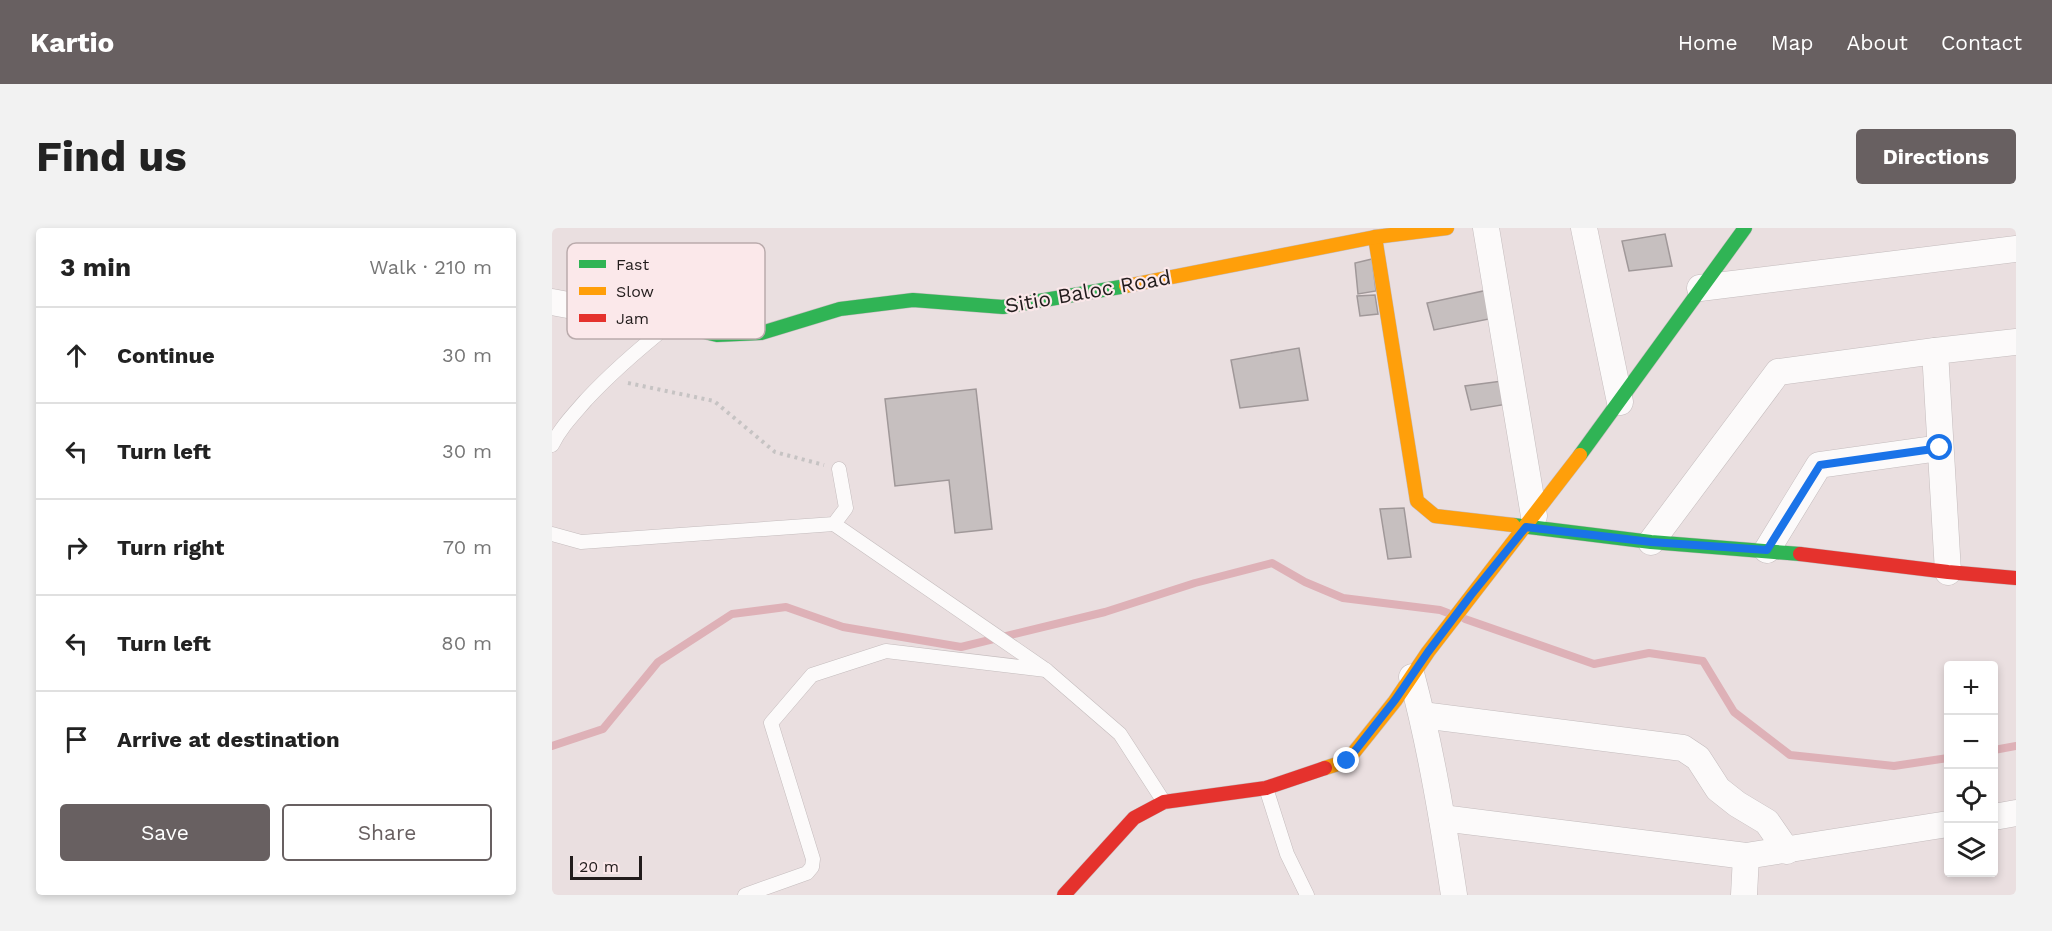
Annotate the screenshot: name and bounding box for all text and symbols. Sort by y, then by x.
text: Kartio [30,26,114,59]
text: Home [1678,30,1738,55]
text: Map [1771,30,1814,55]
text: About [1847,30,1908,55]
text: Contact [1941,30,2022,55]
button: Directions [1856,129,2016,184]
text: Find us [36,132,187,181]
legend [567,243,765,339]
text: 3 min [60,252,131,282]
text: Walk · 210 m [369,255,492,279]
text: Fast [616,255,649,274]
street label: Sitio Baloc Road [1003,264,1173,318]
text: Slow [616,282,654,301]
text: Jam [616,309,649,328]
icon: ahead [60,339,93,372]
text: Continue [117,343,215,368]
text: 30 m [442,343,492,367]
route start [1926,434,1952,460]
icon: left [60,435,93,468]
text: Turn left [117,439,211,464]
text: 30 m [442,439,492,463]
icon: right [60,531,93,564]
text: Turn right [117,535,224,560]
text: 70 m [443,535,492,559]
icon: left [60,627,93,660]
text: Turn left [117,631,211,656]
text: 80 m [441,631,492,655]
map controls [1944,661,1998,877]
button: + [1944,661,1998,715]
button: − [1944,715,1998,769]
icon: arrive [60,723,93,756]
text: Arrive at destination [117,727,340,752]
route end [1333,747,1359,773]
button: locate [1944,769,1998,823]
button: Save [60,804,270,861]
button: Share [282,804,492,861]
button: layers [1944,823,1998,877]
scale bar [570,853,642,880]
text: 20 m [579,857,619,876]

